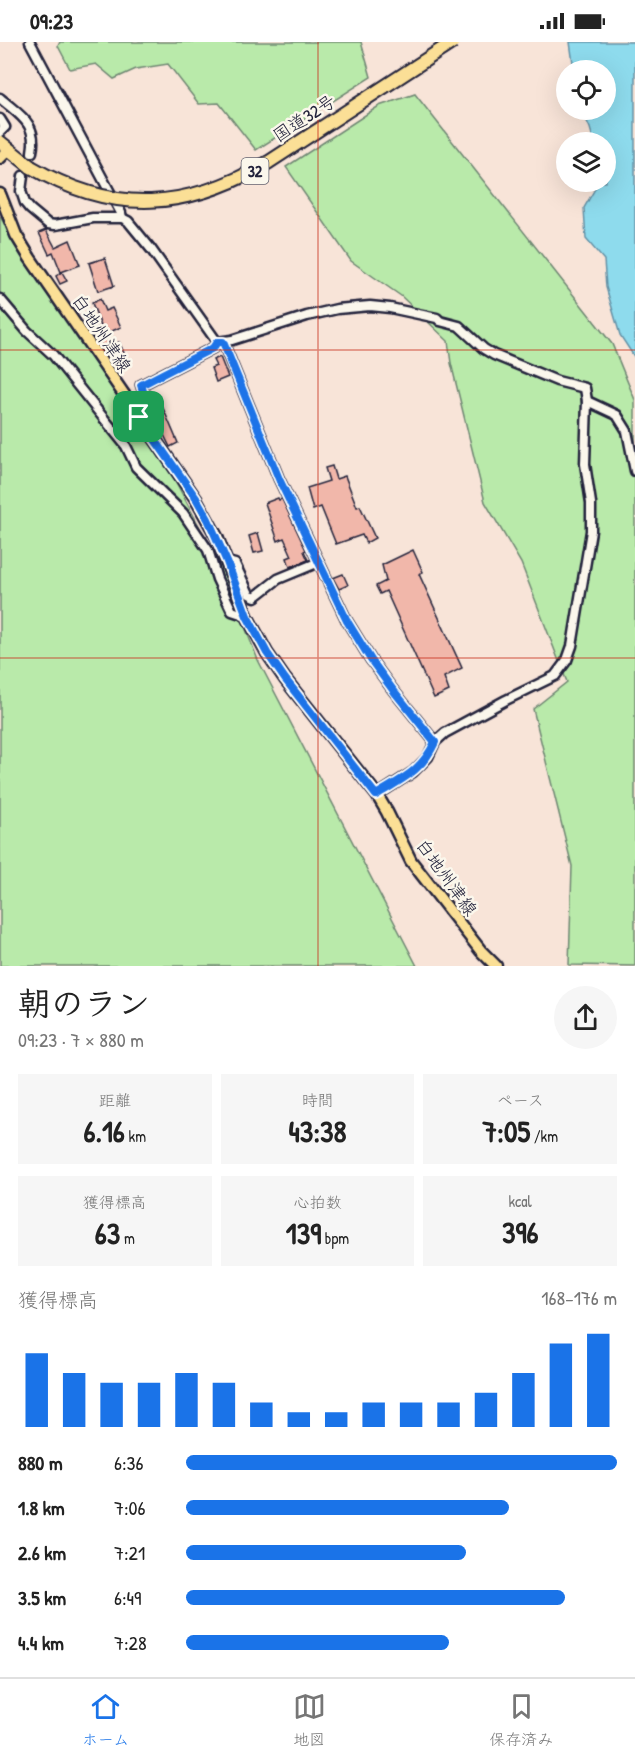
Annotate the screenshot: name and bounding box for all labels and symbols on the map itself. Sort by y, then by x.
street label: 国道32号 [268,88,340,148]
road number: 32 [242,158,268,184]
street label: 白地州津線 [66,289,138,377]
pin [113,391,164,442]
street label: 白地州津線 [410,833,484,921]

